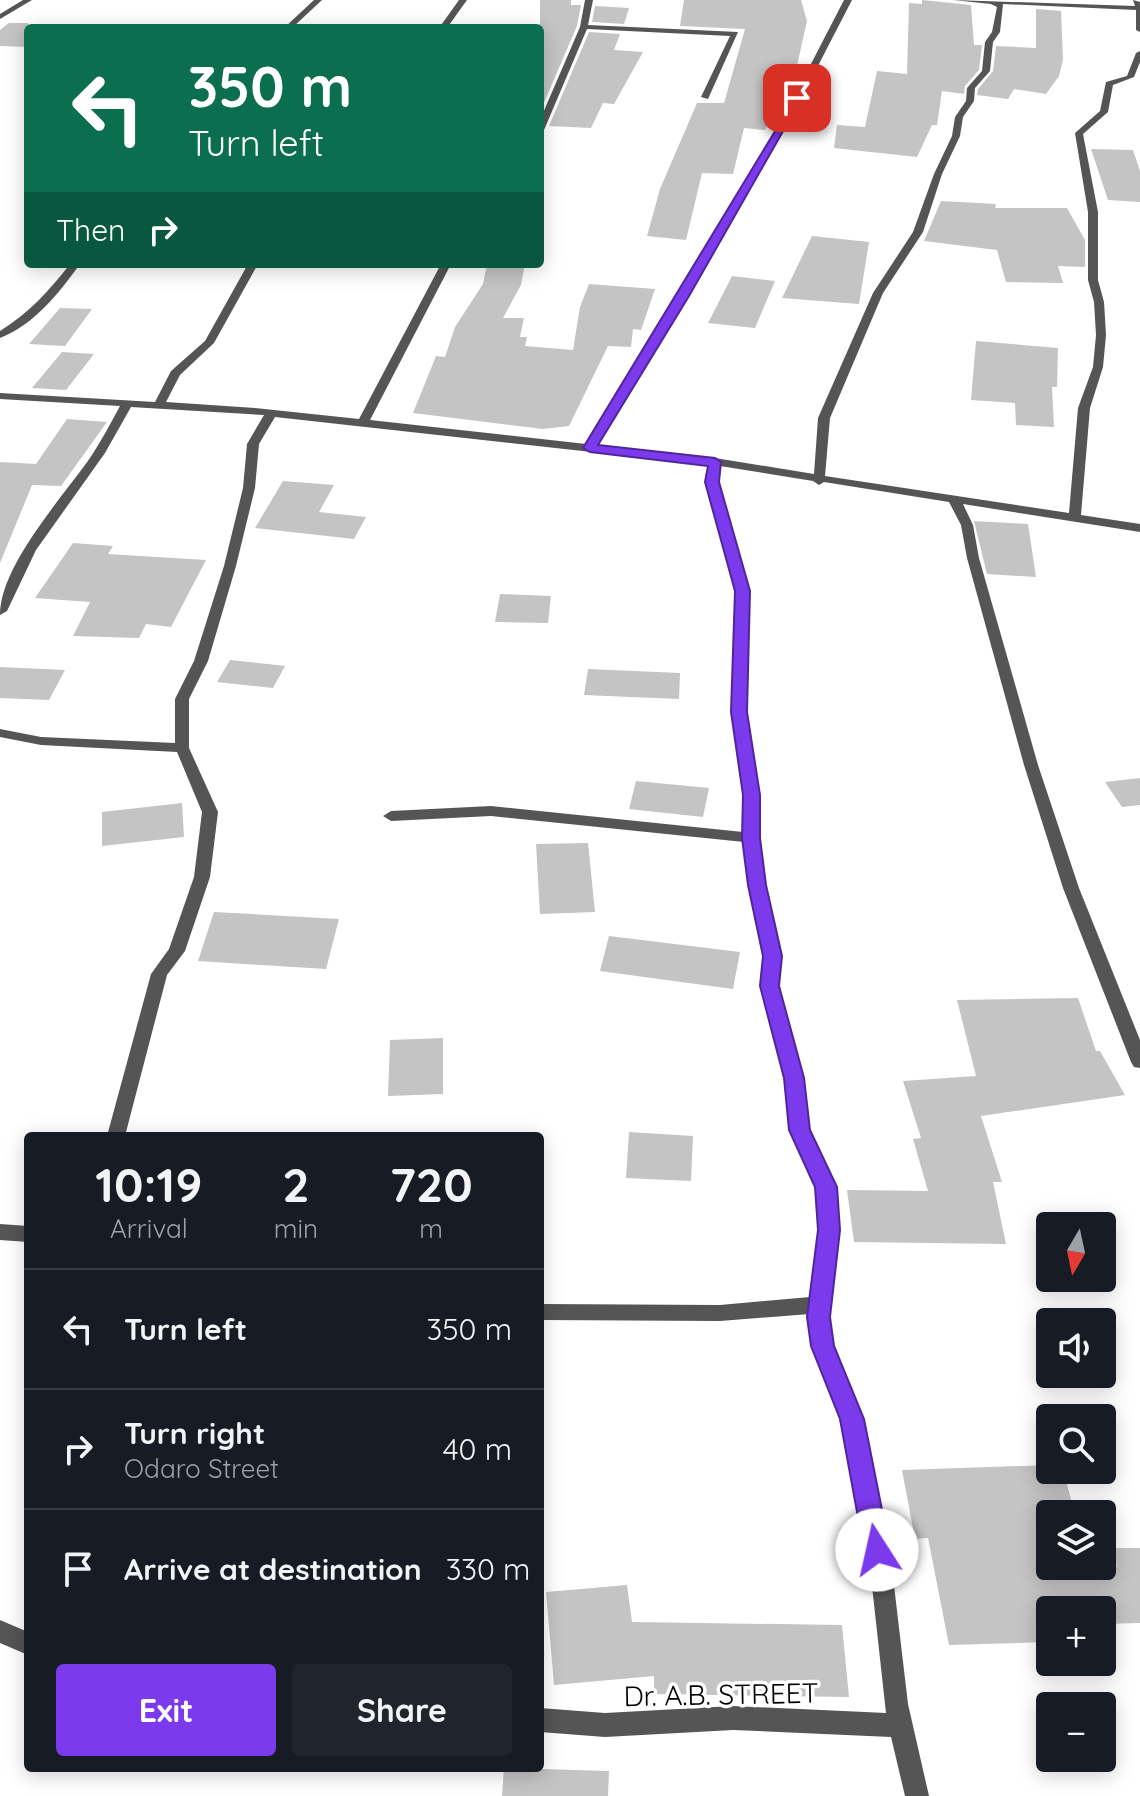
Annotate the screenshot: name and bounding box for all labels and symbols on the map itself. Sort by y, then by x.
pin [763,64,831,132]
north arrow [1036,1212,1116,1292]
position arrow [835,1508,919,1592]
street label: Dr. A.B. STREET [623,1675,819,1713]

